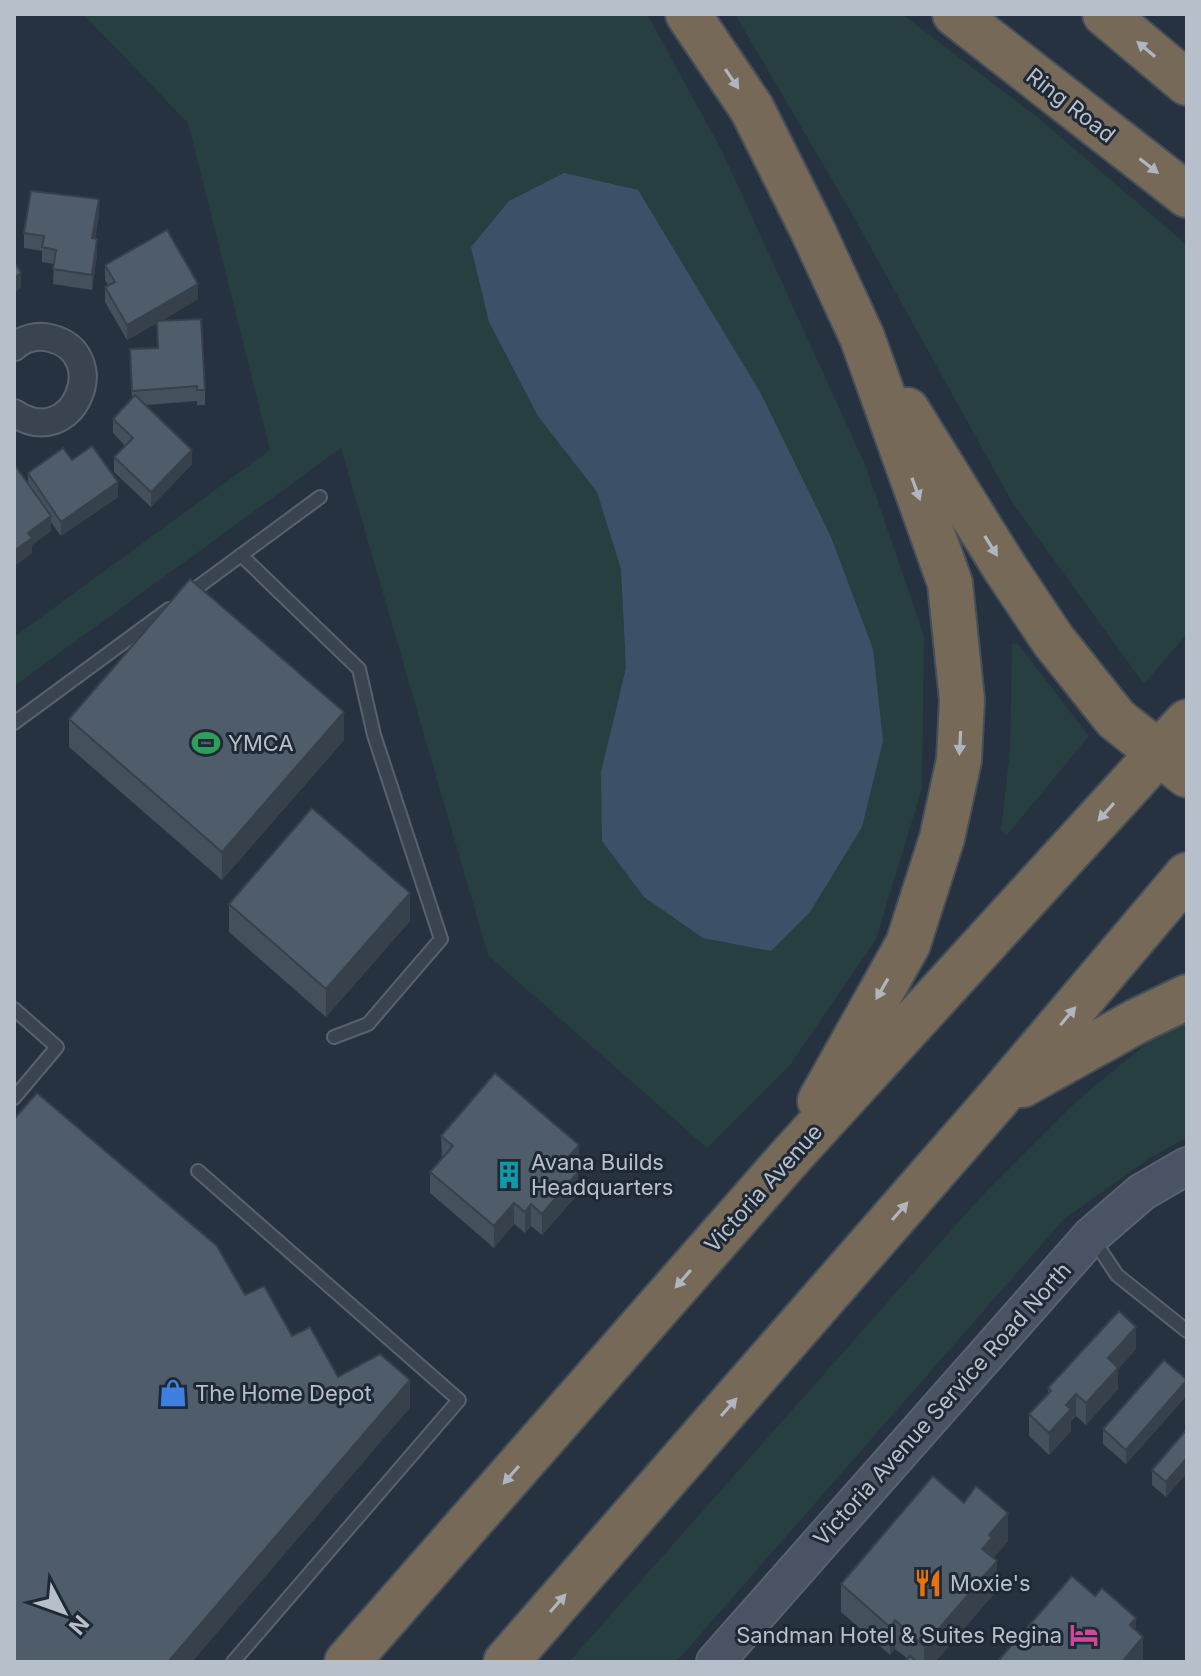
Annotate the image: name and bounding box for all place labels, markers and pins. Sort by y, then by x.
sports icon: YMCA [191,728,221,758]
place label: YMCA [228,730,294,756]
place label: Avana Builds Headquarters [531,1149,673,1200]
building icon: Avana Builds Headquarters [494,1160,524,1190]
shop icon: The Home Depot [158,1378,188,1408]
place label: The Home Depot [195,1380,372,1406]
restaurant icon: Moxie's [913,1568,943,1598]
place label: Moxie's [950,1570,1031,1596]
hotel icon: Sandman Hotel & Suites Regina [1069,1620,1099,1650]
place label: Sandman Hotel & Suites Regina [736,1622,1062,1648]

